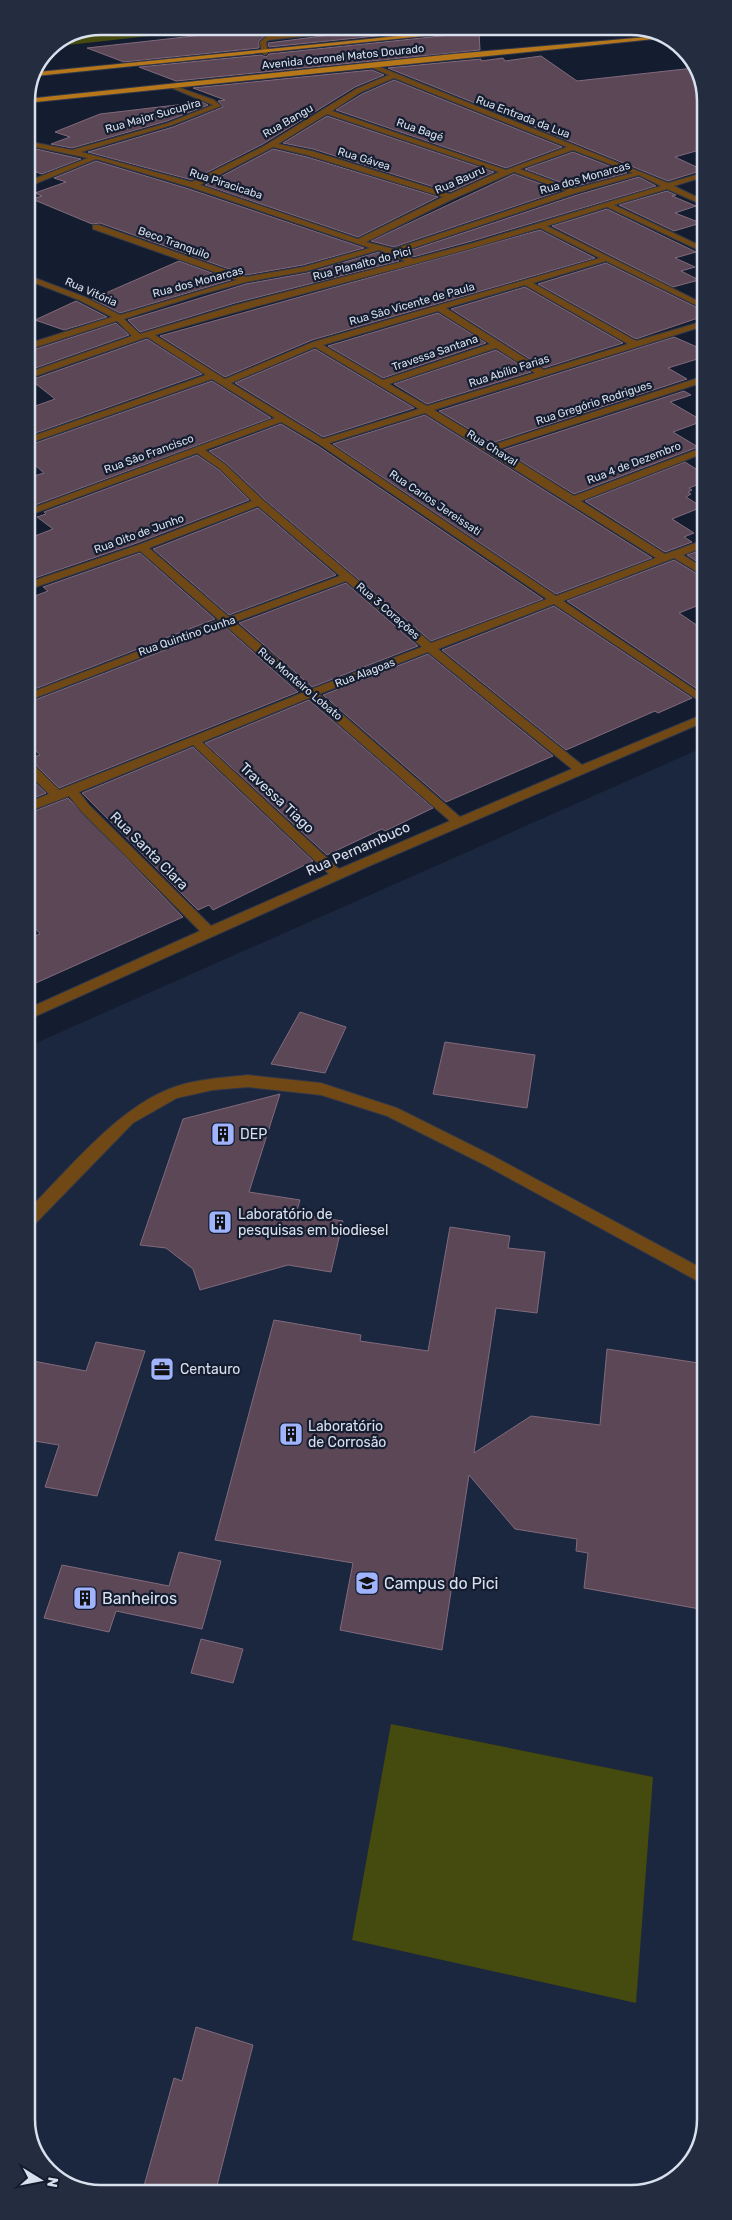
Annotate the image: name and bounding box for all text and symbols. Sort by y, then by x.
street label: Avenida Coronel Matos Dourado [261,42,425,72]
street label: Rua Entrada da Lua [474,93,572,141]
street label: Rua Major Sucupira [104,96,202,136]
street label: Rua Bangu [261,101,315,141]
street label: Rua Bagé [395,116,445,144]
street label: Rua Gávea [336,145,392,173]
street label: Rua dos Monarcas [538,159,632,197]
street label: Rua Bauru [433,163,487,197]
street label: Rua Piracicaba [188,166,264,202]
street label: Beco Tranquilo [136,224,212,262]
street label: Rua Planalto do Pici [311,245,413,283]
street label: Rua dos Monarcas [151,264,245,300]
street label: Rua Vitória [63,275,119,309]
street label: Rua São Vicente de Paula [348,280,476,328]
street label: Travessa Santana [390,332,480,374]
street label: Rua Abílio Farias [467,352,551,390]
street label: Rua Gregório Rodrigues [535,378,654,428]
street label: Rua Chaval [464,427,520,469]
street label: Rua São Francisco [102,432,196,476]
street label: Rua 4 de Dezembro [585,439,683,487]
street label: Rua Carlos Jereissati [387,467,483,539]
street label: Rua Oito de Junho [92,512,186,556]
street label: Rua 3 Corações [354,580,423,642]
street label: Rua Quintino Cunha [137,613,237,659]
street label: Rua Monteiro Lobato [255,645,345,723]
street label: Rua Alagoas [333,656,397,690]
street label: Travessa Tiago [236,759,318,837]
street label: Rua Santa Clara [106,808,192,894]
street label: Rua Pernambuco [303,818,413,880]
building icon: DEP [210,1121,236,1147]
place label: DEP [240,1126,267,1143]
place label: Laboratório de pesquisas em biodiesel [238,1206,388,1239]
building icon: Laboratório de pesquisas em biodiesel [207,1209,233,1235]
office icon: Centauro [149,1356,175,1382]
place label: Centauro [180,1361,240,1378]
place label: Laboratório de Corrosão [308,1418,386,1451]
building icon: Laboratório de Corrosão [278,1421,304,1447]
school or university icon: Campus do Pici [354,1570,380,1596]
place label: Campus do Pici [384,1574,498,1593]
building icon: Banheiros [72,1585,98,1611]
place label: Banheiros [102,1589,177,1608]
north arrow [15,2155,65,2205]
text: N [43,2176,62,2189]

